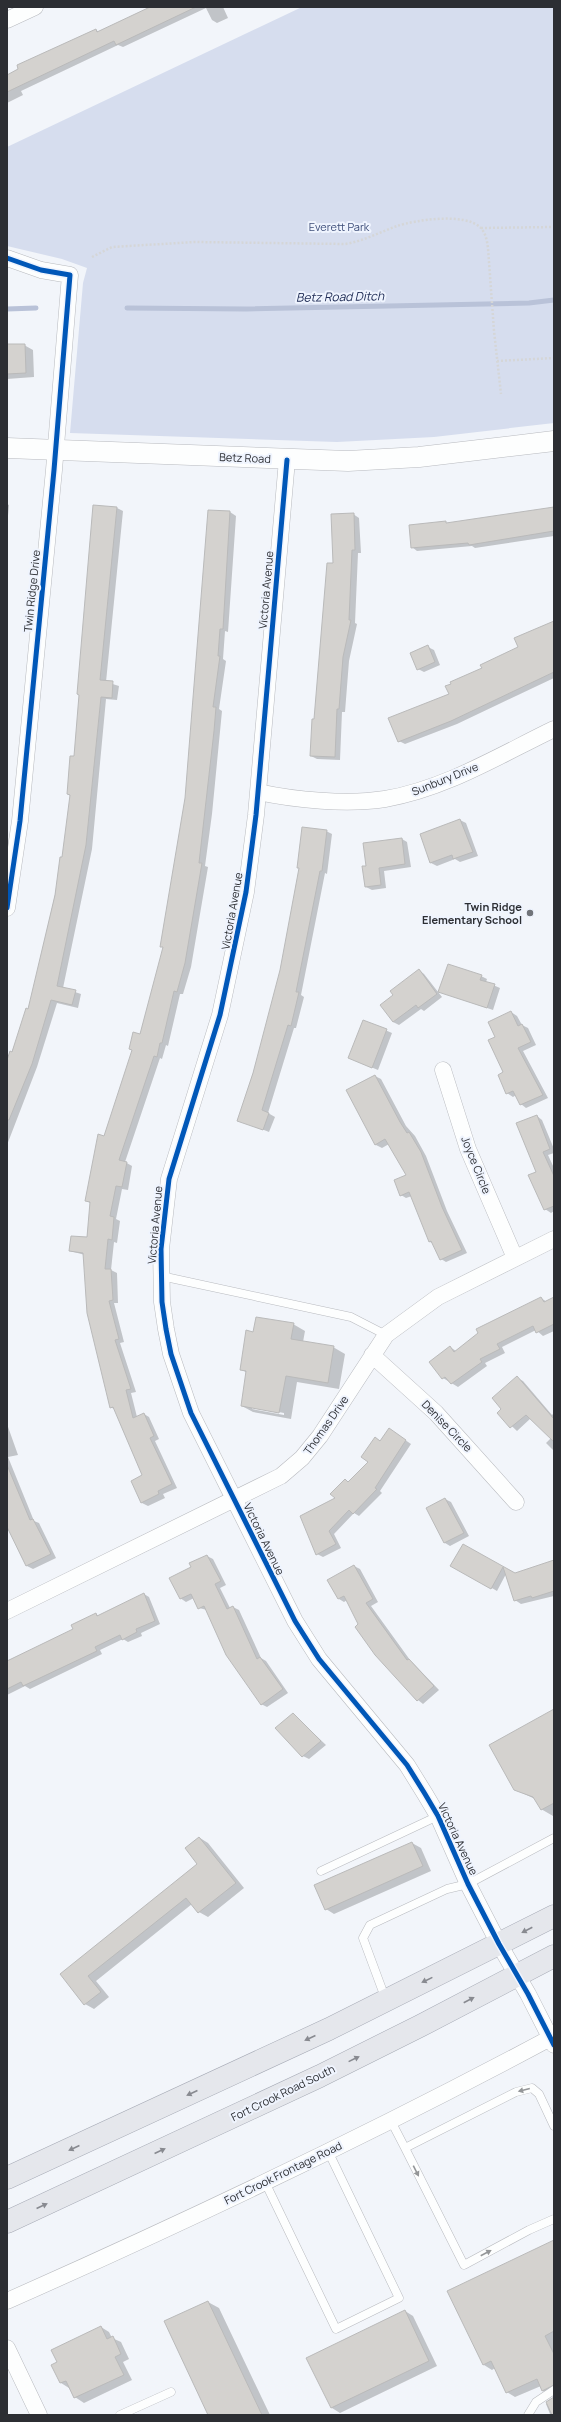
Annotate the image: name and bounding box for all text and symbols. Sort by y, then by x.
park label: Everett Park [309,219,370,234]
water label: Betz Road Ditch [296,287,385,306]
street label: Betz Road [219,449,271,466]
street label: Twin Ridge Drive [20,549,43,633]
street label: Victoria Avenue [255,550,276,630]
street label: Sunbury Drive [409,758,481,799]
street label: Victoria Avenue [217,871,246,951]
place label: Twin Ridge Elementary School [422,899,522,927]
marker: Twin Ridge Elementary School [525,908,535,918]
street label: Joyce Circle [458,1134,495,1196]
street label: Victoria Avenue [144,1185,165,1265]
street label: Thomas Drive [300,1392,352,1457]
street label: Denise Circle [419,1397,476,1455]
street label: Victoria Avenue [241,1500,289,1578]
street label: Victoria Avenue [435,1800,482,1878]
one-way arrow [521,1927,532,1933]
one-way arrow [421,1977,432,1984]
one-way arrow [464,1997,475,2003]
one-way arrow [304,2035,316,2041]
one-way arrow [348,2056,359,2062]
street label: Fort Crook Road South [228,2061,337,2124]
one-way arrow [517,2087,529,2093]
one-way arrow [187,2090,198,2096]
street label: Fort Crook Frontage Road [222,2138,344,2208]
one-way arrow [69,2145,80,2151]
one-way arrow [155,2148,166,2154]
one-way arrow [413,2165,419,2177]
one-way arrow [37,2203,48,2209]
one-way arrow [480,2250,491,2257]

